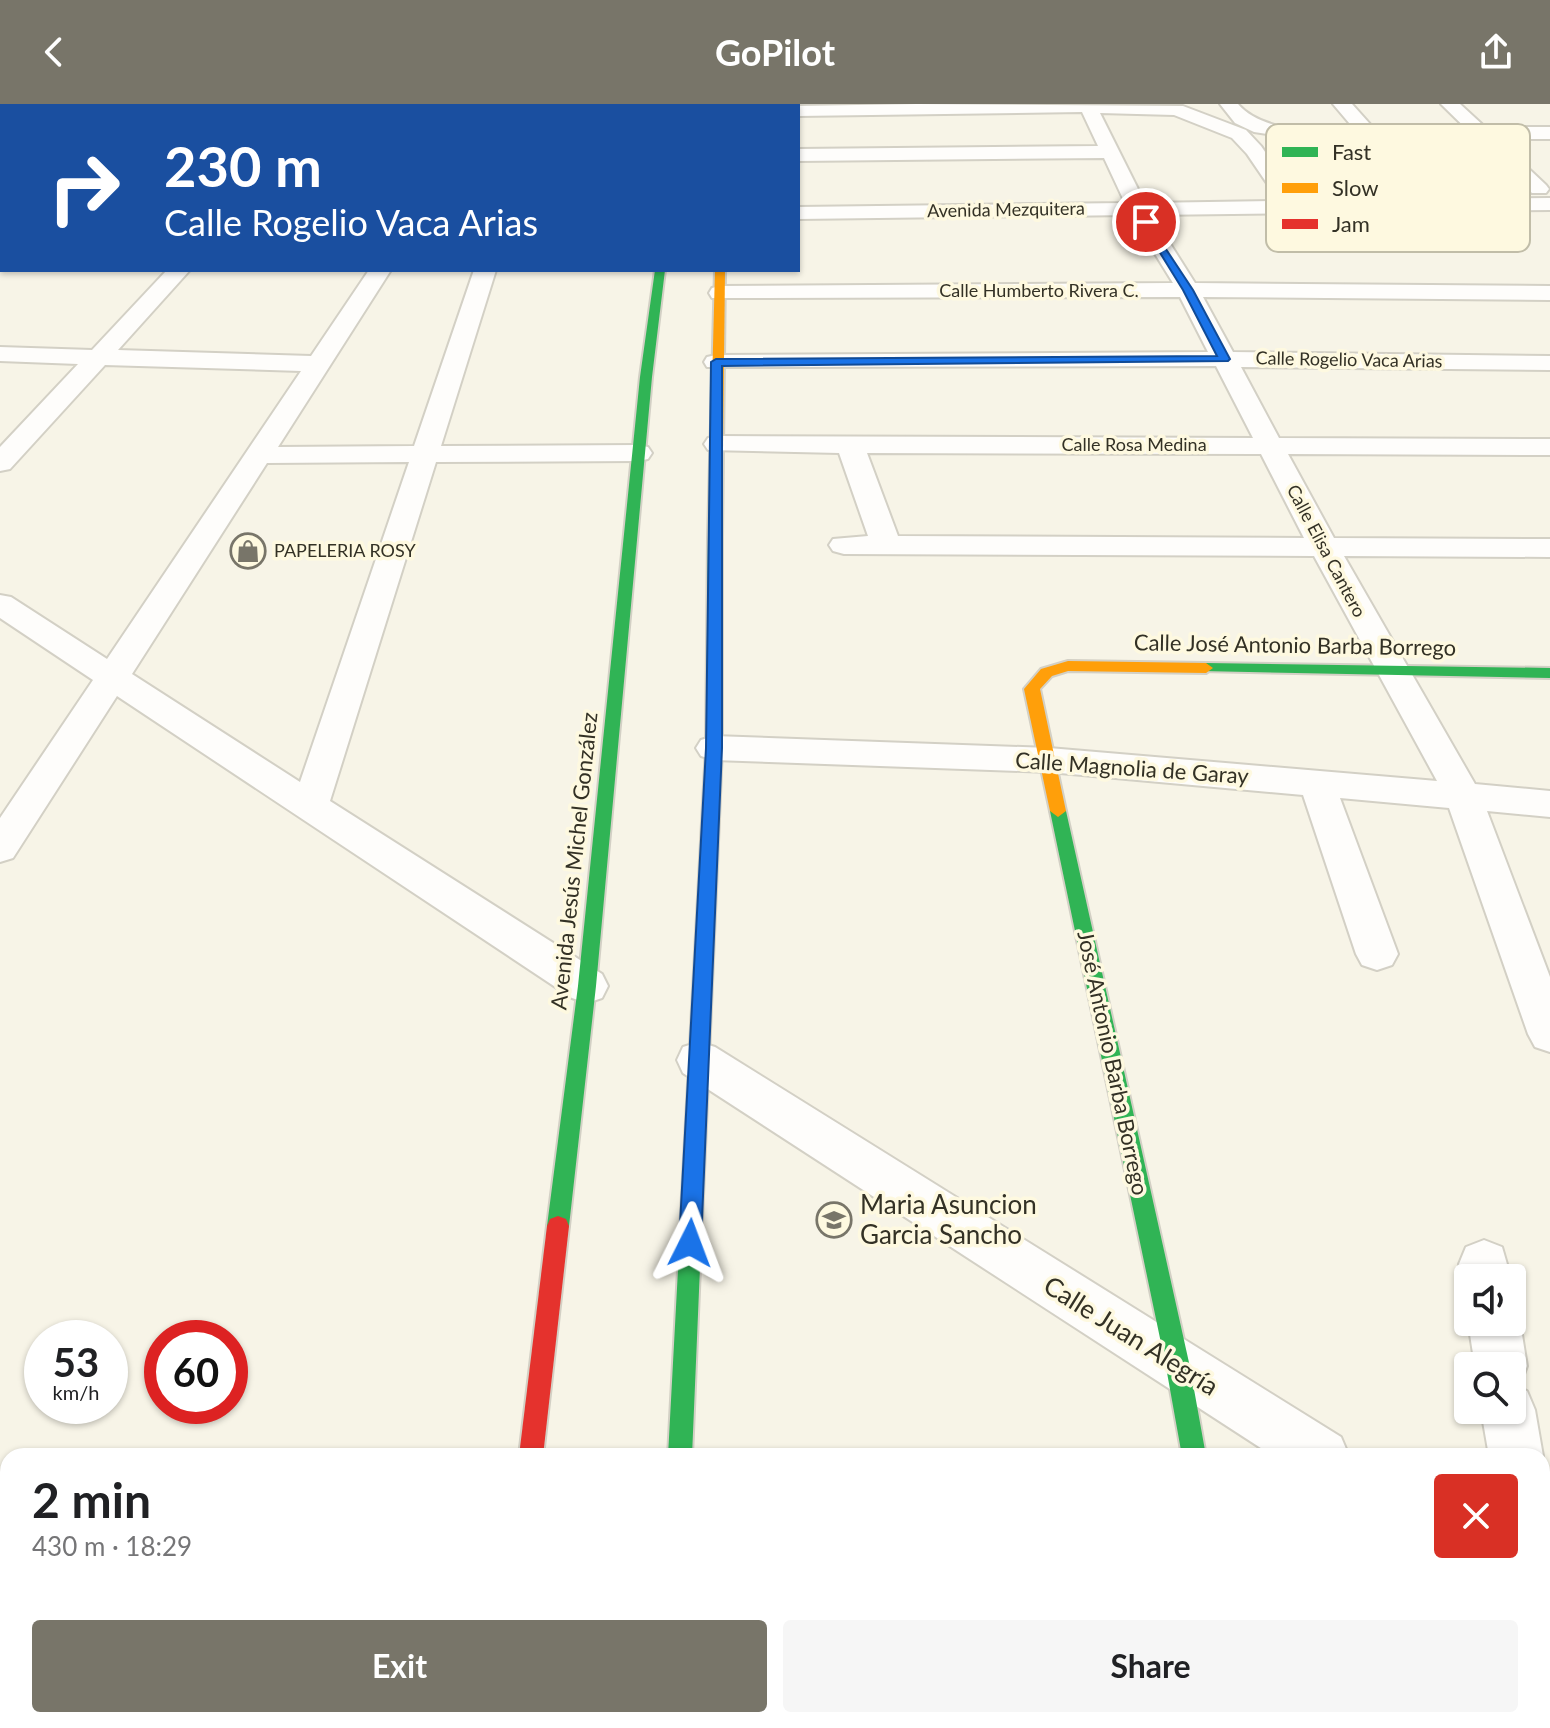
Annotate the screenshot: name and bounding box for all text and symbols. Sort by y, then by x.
icon: back [32,30,76,74]
text: GoPilot [715,30,835,74]
icon: share [1474,30,1518,74]
legend [1266,124,1530,252]
text: 230 m [164,132,322,199]
icon: right [32,136,136,240]
text: Fast [1332,138,1371,165]
text: Slow [1332,174,1379,201]
pin [1112,188,1180,256]
street label: Avenida Mezquitera [927,197,1085,221]
text: Calle Rogelio Vaca Arias [164,200,538,244]
icon: arrive [1124,200,1168,244]
text: Jam [1332,210,1370,237]
street label: Calle Humberto Rivera C. [939,279,1139,301]
street label: Calle Rogelio Vaca Arias [1255,346,1443,372]
street label: Calle Rosa Medina [1061,433,1207,455]
street label: Calle Elisa Cantero [1283,480,1371,621]
shop icon: PAPELERIA ROSY [229,532,267,570]
place label: PAPELERIA ROSY [274,539,417,561]
street label: Calle José Antonio Barba Borrego [1134,628,1456,661]
street label: Avenida Jesús Michel González [544,711,603,1011]
street label: Calle Magnolia de Garay [1014,746,1250,789]
street label: José Antonio Barba Borrego [1072,928,1155,1198]
place label: Maria Asuncion Garcia Sancho [860,1188,1037,1250]
position arrow [648,1201,732,1285]
school or university icon: Maria Asuncion Garcia Sancho [815,1201,853,1239]
map controls [1454,1264,1526,1424]
button: sound [1454,1264,1526,1336]
street label: Calle Juan Alegría [1038,1269,1225,1402]
speed limit sign: 60 [144,1320,248,1424]
text: 53 [53,1338,99,1386]
button: search [1454,1352,1526,1424]
text: km/h [53,1380,99,1404]
text: 2 min [32,1471,151,1528]
button: close [1434,1474,1518,1558]
text: 430 m · 18:29 [32,1530,192,1562]
button: Exit [32,1620,767,1712]
button: Share [783,1620,1518,1712]

